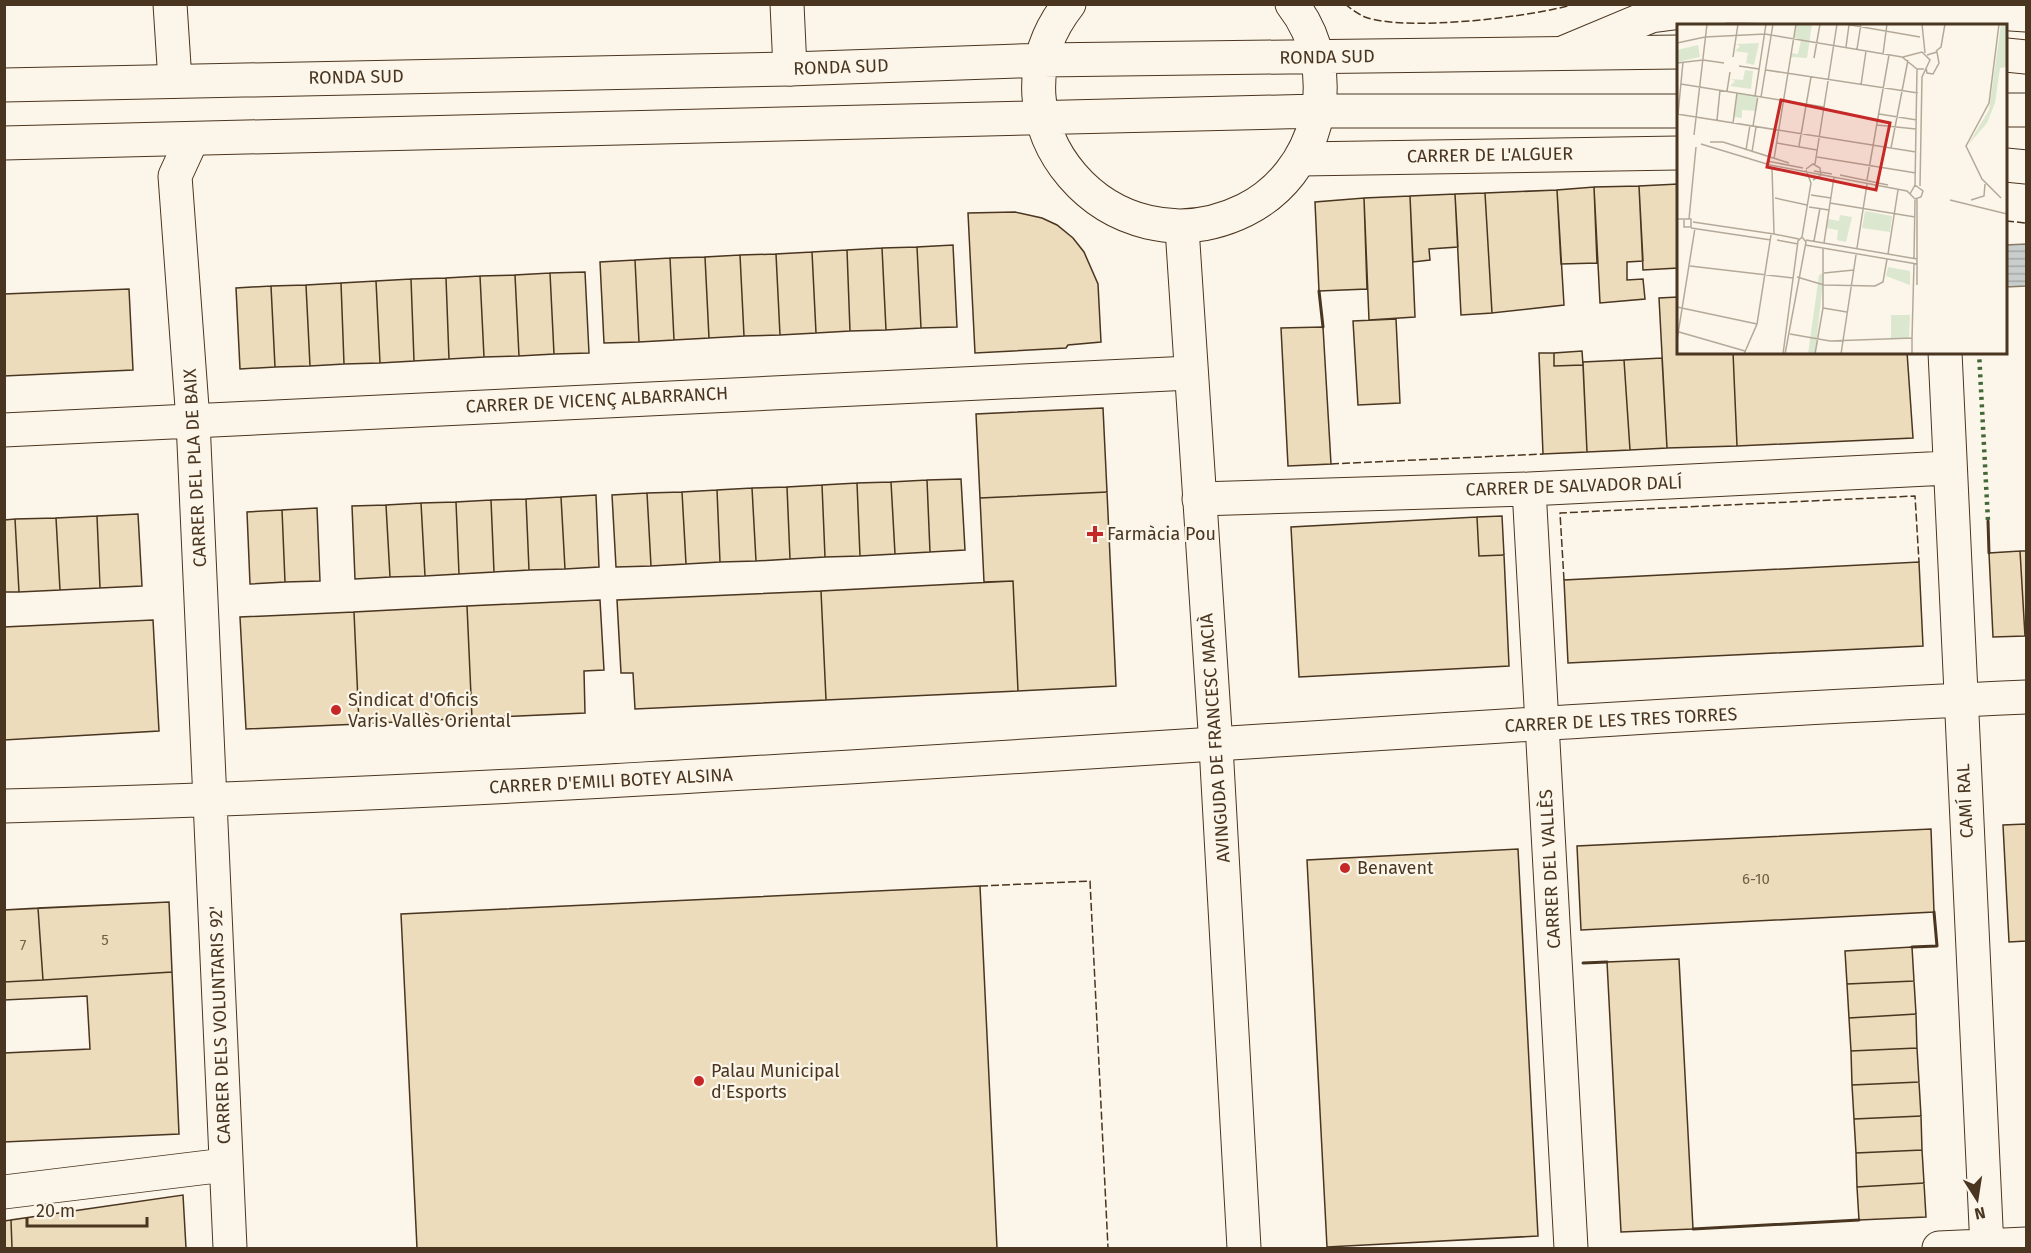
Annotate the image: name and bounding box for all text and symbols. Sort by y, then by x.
inset map [1677,24,2007,354]
street label: RONDA SUD [1279,45,1375,69]
street label: RONDA SUD [793,54,889,80]
street label: RONDA SUD [308,65,404,89]
street label: CARRER DE L'ALGUER [1407,143,1573,167]
street label: CARRER DEL PLA DE BAIX [179,368,211,568]
street label: CARRER DE VICENÇ ALBARRANCH [465,382,729,418]
street label: CARRER DE SALVADOR DALÍ [1465,470,1683,501]
place label: Farmàcia Pou [1107,523,1216,545]
marker: Farmàcia Pou [1088,527,1102,541]
street label: AVINGUDA DE FRANCESC MACIÀ [1194,612,1235,863]
place label: Sindicat d'Oficis Varis Vallès Oriental [348,689,511,732]
marker: Sindicat d'Oficis Varis Vallès Oriental [329,703,343,717]
street label: CARRER DE LES TRES TORRES [1504,703,1738,737]
street label: CAMÍ RAL [1951,763,1978,839]
street label: CARRER D'EMILI BOTEY ALSINA [489,764,734,798]
street label: CARRER DEL VALLÈS [1534,789,1565,949]
place label: Benavent [1357,857,1434,879]
marker: Benavent [1338,861,1352,875]
house number: 6-10 [1742,870,1770,888]
street label: CARRER DELS VOLUNTARIS 92' [205,905,235,1145]
house number: 5 [101,931,109,949]
house number: 7 [20,936,27,954]
place label: Palau Municipal d'Esports [711,1060,839,1103]
marker: Palau Municipal d'Esports [692,1074,706,1088]
north arrow [1947,1169,2007,1229]
scale bar [27,1190,147,1228]
text: 20 m [36,1200,75,1222]
text: N [1973,1203,1987,1224]

